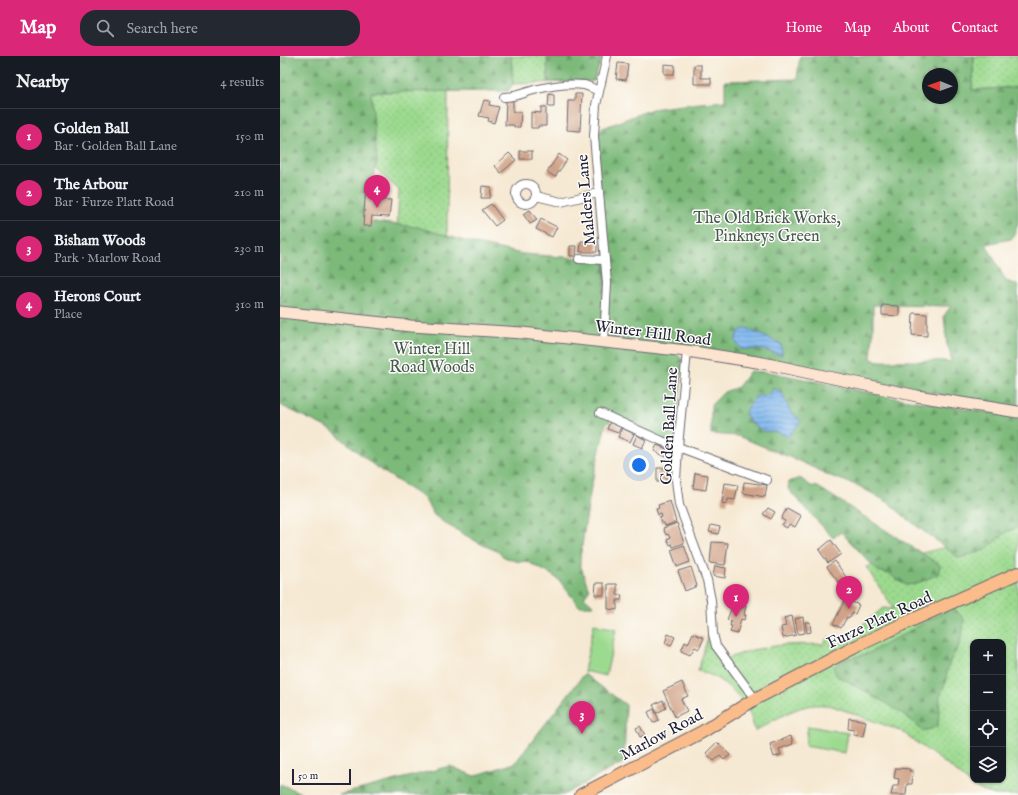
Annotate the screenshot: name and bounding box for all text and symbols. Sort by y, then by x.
search box [80,10,360,46]
text: Map [20,16,56,40]
icon: search [94,17,116,39]
text: Search here [126,19,198,38]
text: Home [786,19,822,37]
text: Map [844,19,871,37]
text: About [893,19,929,37]
text: Contact [951,19,998,37]
north arrow [922,68,958,104]
text: Nearby [16,72,69,93]
text: 4 results [220,74,264,91]
text: Golden Ball [54,119,129,138]
text: 1 [27,128,31,145]
text: 150 m [235,128,264,145]
text: Bar · Golden Ball Lane [54,138,177,155]
street label: Malders Lane [573,153,601,246]
text: The Arbour [54,175,128,194]
pin: 4 [364,175,390,208]
text: 2 [26,184,32,201]
text: 210 m [234,184,264,201]
text: Bar · Furze Platt Road [54,194,174,211]
park label: The Old Brick Works, Pinkneys Green [693,209,841,247]
text: Bisham Woods [54,231,146,250]
text: 3 [27,240,31,257]
text: 230 m [234,240,264,257]
text: Park · Marlow Road [54,250,161,267]
text: Herons Court [54,287,141,306]
text: 4 [26,296,32,313]
text: 310 m [235,296,264,313]
text: Place [54,306,82,323]
street label: Winter Hill Road [594,317,712,351]
park label: Winter Hill Road Woods [389,340,475,378]
street label: Golden Ball Lane [657,367,683,485]
your location [629,455,649,475]
pin: 2 [836,576,862,609]
pin: 1 [723,584,749,617]
street label: Furze Platt Road [824,588,936,654]
map controls [970,639,1006,783]
button: + [970,639,1006,675]
button: − [970,675,1006,711]
pin: 3 [569,701,595,734]
street label: Marlow Road [617,705,707,766]
button: locate [970,711,1006,747]
button: layers [970,747,1006,783]
scale bar [292,767,351,786]
text: 50 m [298,769,318,783]

